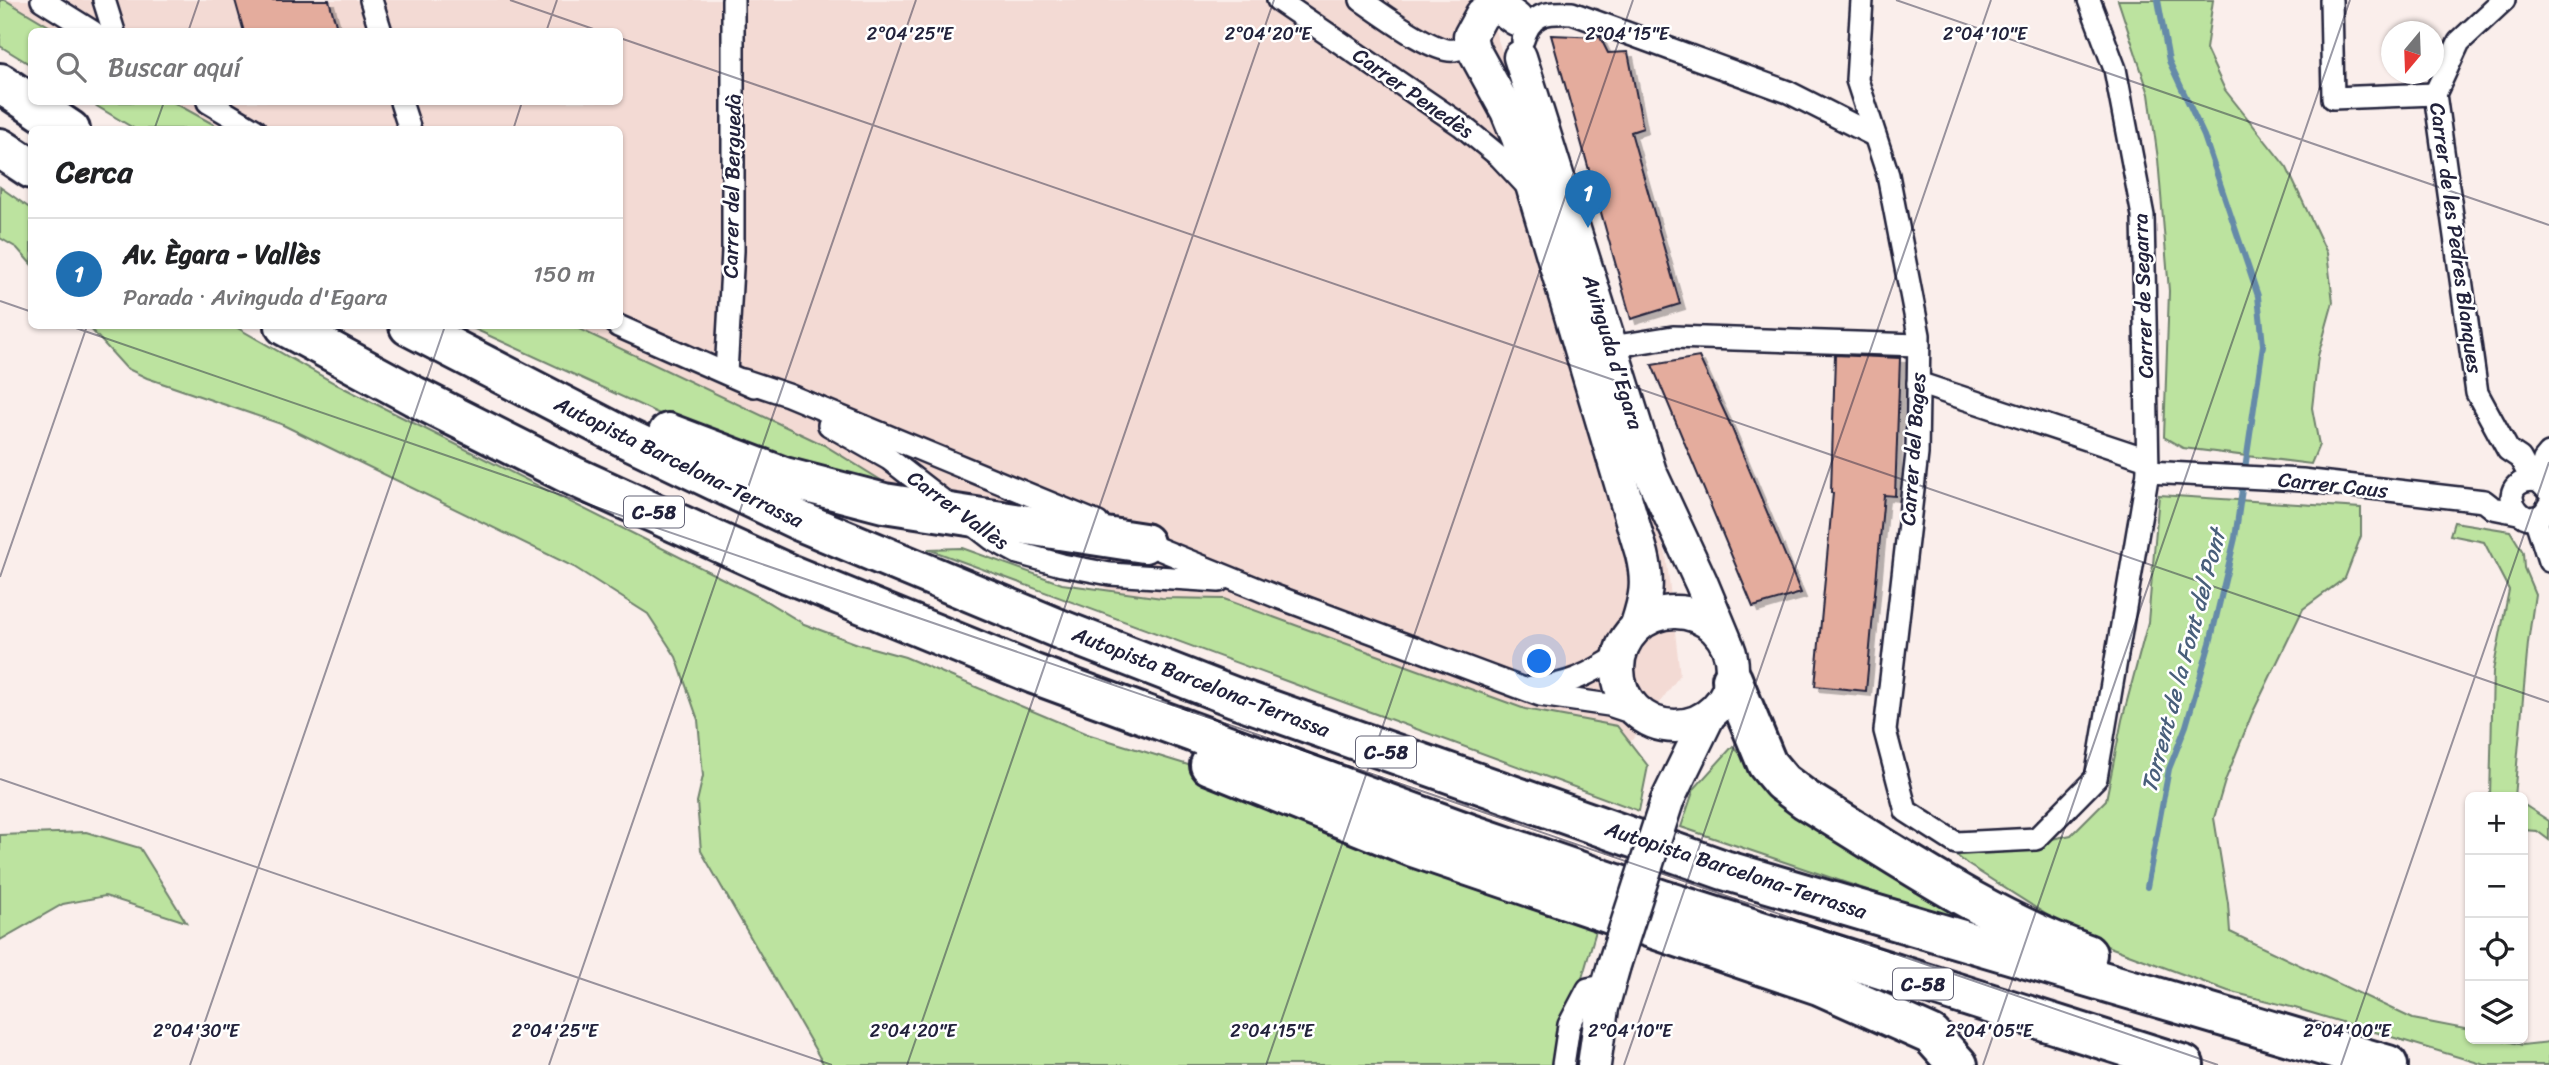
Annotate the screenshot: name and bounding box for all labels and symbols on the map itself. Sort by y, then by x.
text: 2°04'25"E [867,18,954,50]
text: 2°04'20"E [1225,18,1312,50]
text: 2°04'15"E [1585,18,1670,50]
text: 2°04'10"E [1943,18,2028,50]
north arrow [2381,21,2444,84]
street label: Carrer Penedès [1344,37,1482,149]
street label: Carrer del Berguedà [711,93,753,279]
street label: Carrer de les Pedres Blanques [2418,100,2494,376]
pin: 1 [1565,170,1611,228]
street label: Carrer de Segarra [2121,212,2165,379]
street label: Avinguda d'Egara [1571,269,1655,435]
street label: Carrer del Bages [1889,371,1937,527]
street label: Autopista Barcelona-Terrassa [547,385,811,539]
street label: Carrer Vallès [899,460,1017,560]
street label: Carrer Caus [2276,460,2390,510]
road number: C-58 [624,496,684,527]
water label: Torrent de la Font del Pont [2129,522,2239,797]
street label: Autopista Barcelona-Terrassa [1066,615,1336,749]
your location [1522,644,1556,678]
road number: C-58 [1356,736,1416,768]
street label: Autopista Barcelona-Terrassa [1599,809,1872,930]
road number: C-58 [1893,968,1953,1000]
text: 2°04'30"E [153,1015,240,1047]
text: 2°04'25"E [512,1015,599,1047]
text: 2°04'20"E [870,1015,957,1047]
text: 2°04'15"E [1230,1015,1315,1047]
text: 2°04'10"E [1588,1015,1673,1047]
text: 2°04'05"E [1945,1015,2034,1047]
text: 2°04'00"E [2303,1015,2392,1047]

